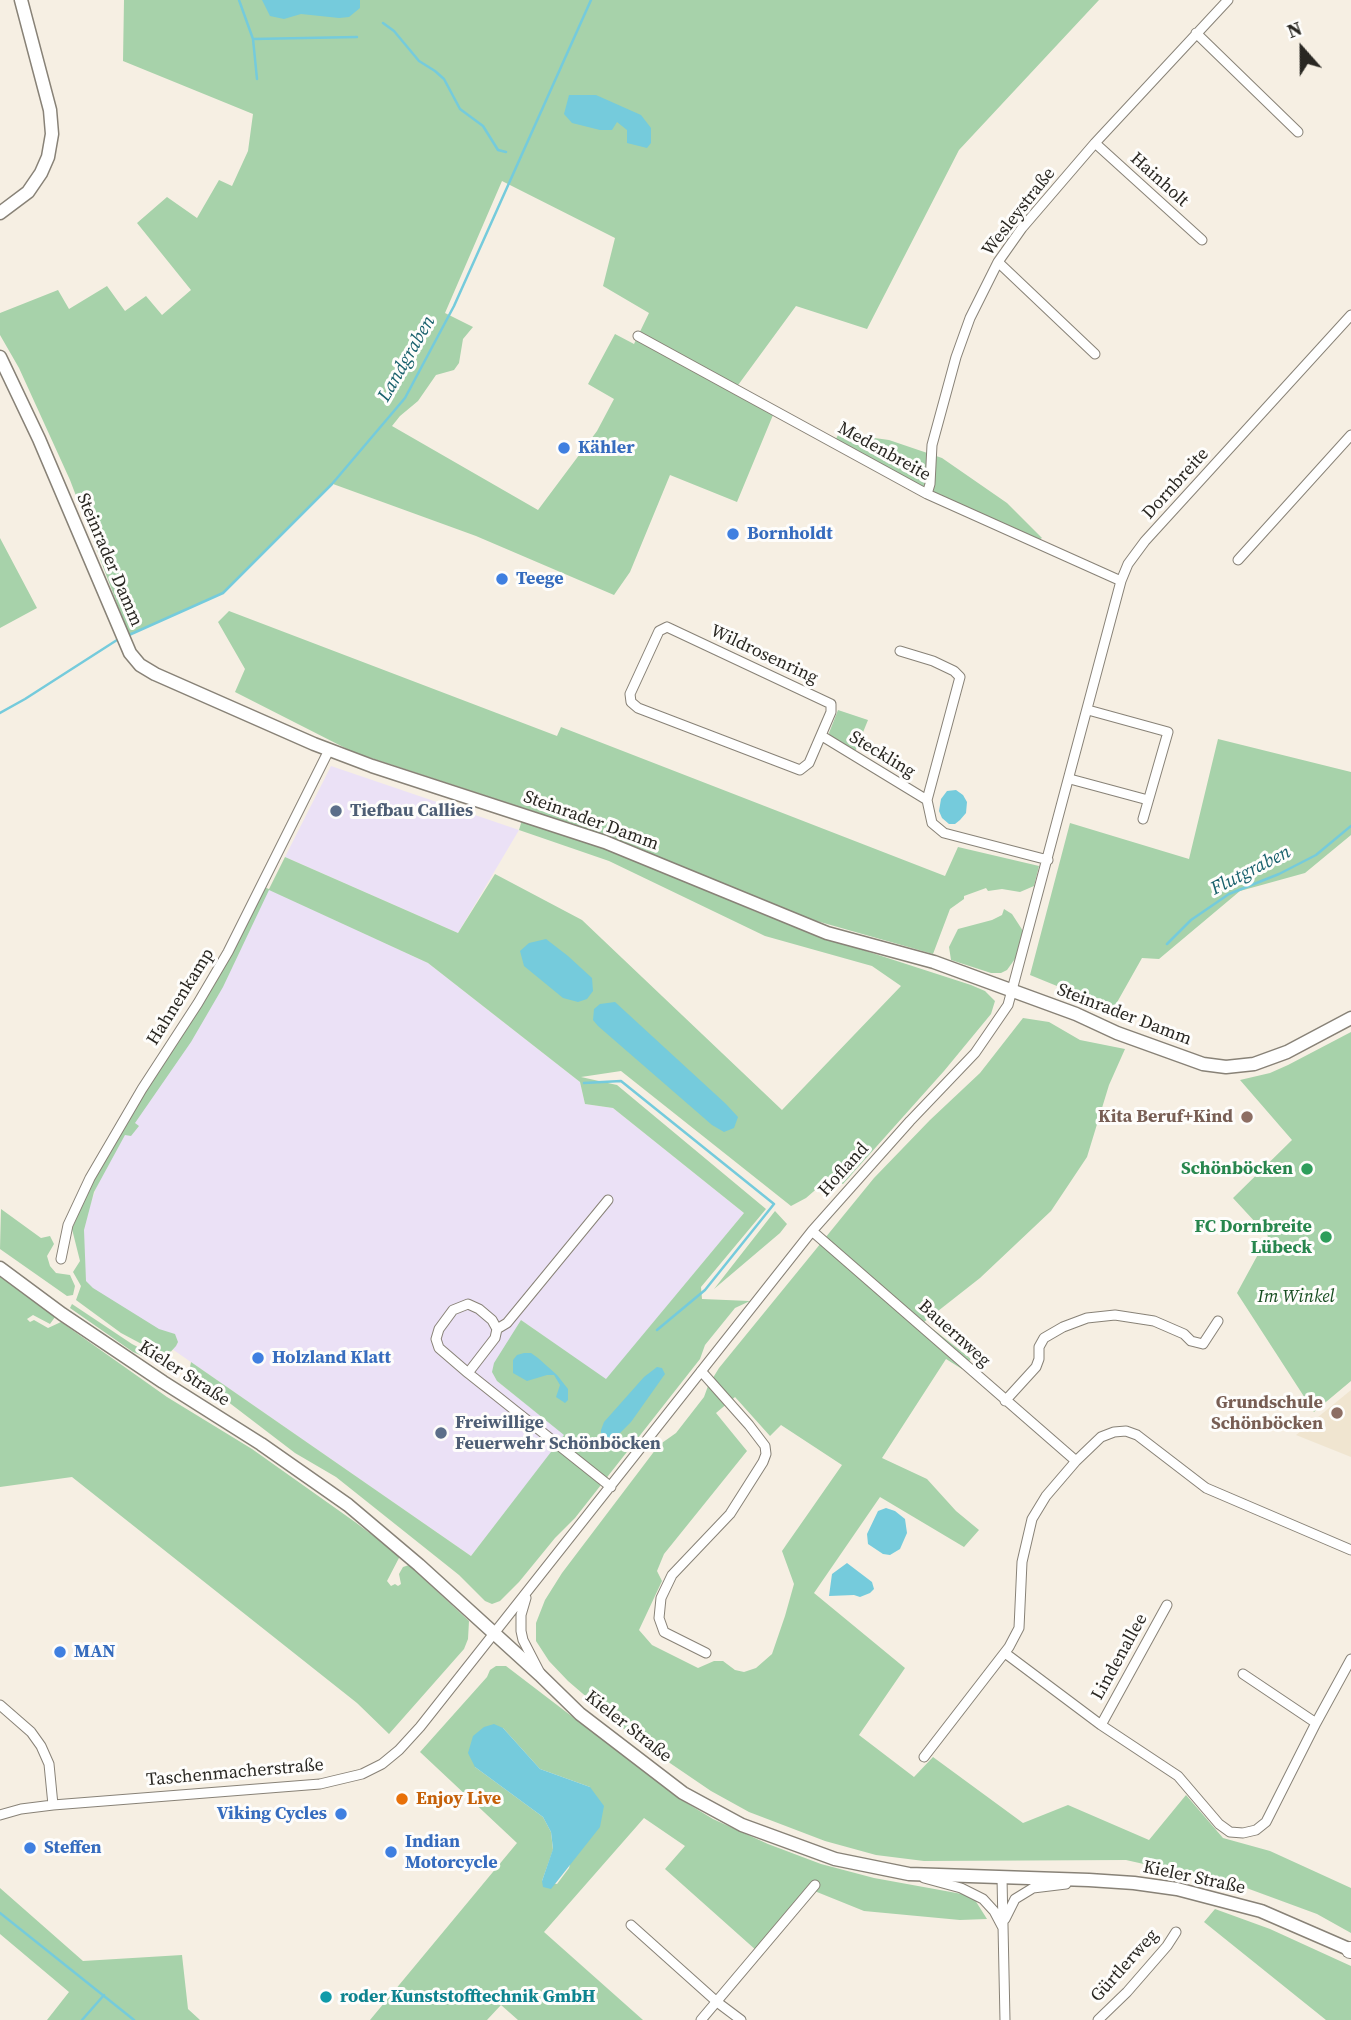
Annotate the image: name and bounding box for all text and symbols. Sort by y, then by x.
north arrow [1267,14,1337,84]
text: N [1283,15,1306,44]
street label: Hainholt [1125,148,1193,212]
street label: Wesleystraße [978,163,1060,261]
water label: Landgraben [373,312,441,406]
street label: Medenbreite [834,418,934,486]
place label: Kähler [578,437,635,459]
marker: Kähler [556,440,572,456]
street label: Dornbreite [1138,444,1214,524]
street label: Steinrader Damm [71,490,147,630]
place label: Bornholdt [747,523,833,545]
marker: Bornholdt [725,526,741,542]
place label: Teege [516,568,564,590]
marker: Teege [494,571,510,587]
street label: Wildrosenring [707,621,821,689]
street label: Steckling [845,727,919,783]
street label: Steinrader Damm [520,786,662,856]
place label: Tiefbau Callies [350,800,473,822]
marker: Tiefbau Callies [328,803,344,819]
water label: Flutgraben [1207,841,1295,901]
street label: Hahnenkamp [143,945,219,1049]
street label: Steinrader Damm [1054,979,1194,1051]
place label: Kita Beruf+Kind [1098,1106,1233,1128]
marker: Kita Beruf+Kind [1239,1109,1255,1125]
street label: Hofland [814,1139,874,1201]
place label: Schönböcken [1181,1158,1293,1180]
marker: Schönböcken [1299,1161,1315,1177]
place label: FC Dornbreite Lübeck [1195,1216,1312,1258]
marker: FC Dornbreite Lübeck [1318,1229,1334,1245]
park label: Im Winkel [1258,1286,1334,1308]
street label: Bauernweg [913,1296,995,1372]
street label: Kieler Straße [134,1337,234,1411]
place label: Holzland Klatt [272,1347,391,1369]
marker: Holzland Klatt [250,1350,266,1366]
place label: Grundschule Schönböcken [1211,1392,1323,1434]
marker: Grundschule Schönböcken [1329,1405,1345,1421]
place label: Freiwillige Feuerwehr Schönböcken [455,1412,661,1454]
marker: Freiwillige Feuerwehr Schönböcken [433,1425,449,1441]
street label: Lindenallee [1087,1610,1153,1704]
place label: MAN [74,1641,115,1663]
marker: MAN [52,1644,68,1660]
street label: Kieler Straße [580,1686,676,1768]
street label: Taschenmacherstraße [145,1754,325,1792]
place label: Enjoy Live [416,1788,501,1810]
marker: Enjoy Live [394,1791,410,1807]
place label: Viking Cycles [217,1803,327,1825]
marker: Viking Cycles [333,1806,349,1822]
place label: Indian Motorcycle [405,1831,498,1874]
place label: Steffen [44,1837,102,1859]
marker: Steffen [22,1840,38,1856]
marker: Indian Motorcycle [383,1844,399,1860]
street label: Kieler Straße [1141,1857,1247,1899]
street label: Gürtlerweg [1087,1925,1163,2007]
place label: roder Kunststofftechnik GmbH [340,1986,595,2008]
marker: roder Kunststofftechnik GmbH [318,1989,334,2005]

